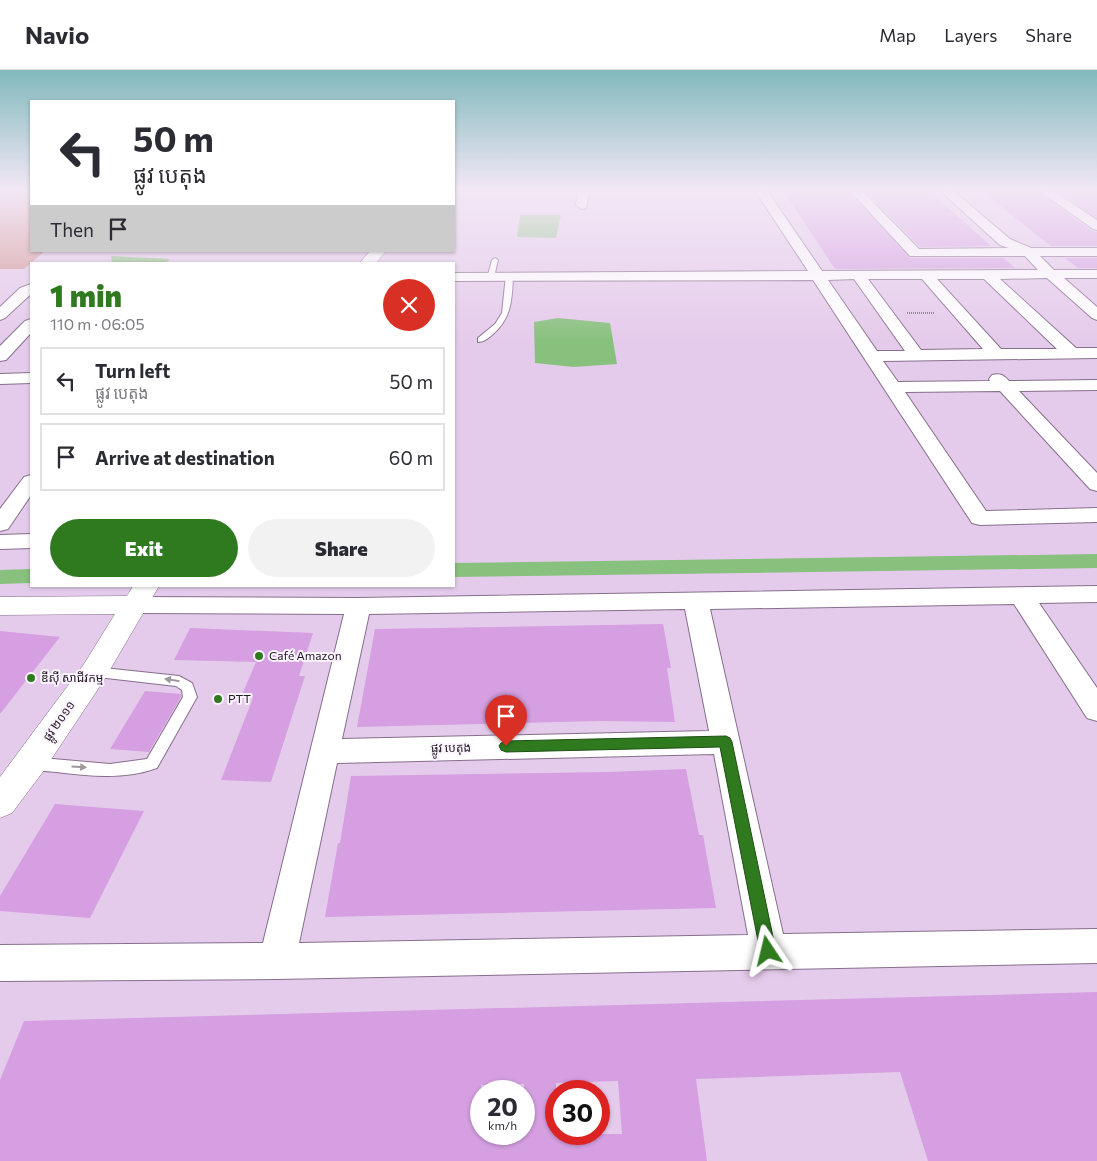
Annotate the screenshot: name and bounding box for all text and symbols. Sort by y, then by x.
text: Navio [25,20,89,49]
text: Map [879,24,916,46]
text: Layers [944,24,997,46]
text: Share [1025,24,1072,46]
text: 50 m [133,116,214,159]
icon: left [50,120,115,185]
text: ផ្លូវ បេតុង [133,161,207,188]
icon: arrive [104,215,132,243]
text: Then [50,218,94,241]
text: 1 min [50,276,122,313]
button: close [383,279,435,331]
text: 110 m · 06:05 [50,314,145,333]
text: Turn left [95,359,170,382]
icon: left [52,367,80,395]
text: 50 m [389,370,433,393]
text: ផ្លូវ បេតុង [95,383,149,402]
icon: arrive [52,443,80,471]
text: Arrive at destination [95,446,275,469]
text: 60 m [389,446,433,469]
button: Exit [50,519,238,577]
button: Share [248,519,435,577]
place label: Café Amazon [269,648,342,662]
marker: Café Amazon [253,650,265,662]
place label: ឌីស៊ី សាជីវកម្ម [41,670,103,685]
marker: ឌីស៊ី សាជីវកម្ម [25,672,37,684]
one-way arrow [164,676,180,684]
place label: PTT [228,691,251,705]
marker: PTT [212,693,224,705]
pin [485,695,527,746]
street label: ផ្លូវ ២០១១ [39,698,81,746]
icon: arrive [492,702,520,730]
street label: ផ្លូវ បេតុង [431,740,471,759]
one-way arrow [71,763,87,771]
position arrow [741,924,793,976]
speed limit sign: 30 [545,1080,610,1145]
text: 20 [487,1091,518,1121]
text: km/h [488,1118,517,1132]

